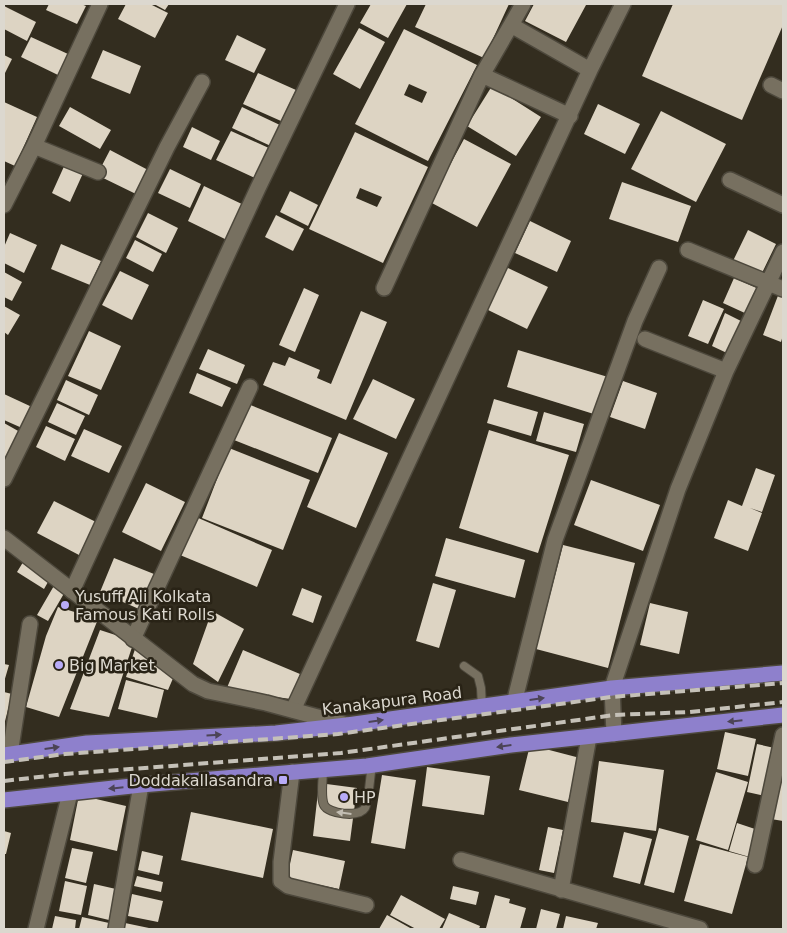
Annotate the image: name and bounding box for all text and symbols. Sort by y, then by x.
place label: Yusuff Ali Kolkata Famous Kati Rolls [74,587,215,624]
marker: Yusuff Ali Kolkata Famous Kati Rolls [59,599,71,611]
place label: Big Market [69,656,155,675]
marker: Big Market [53,659,65,671]
street label: Kanakapura Road [321,683,463,719]
one-way arrow [529,695,545,703]
one-way arrow [368,717,384,725]
one-way arrow [726,717,742,725]
one-way arrow [206,731,222,739]
one-way arrow [495,742,511,750]
one-way arrow [44,743,60,751]
place label: Doddakallasandra [128,771,273,790]
marker: Doddakallasandra [277,774,289,786]
one-way arrow [108,784,124,792]
place label: HP [354,788,376,807]
marker: HP [338,791,350,803]
one-way arrow [335,809,351,817]

